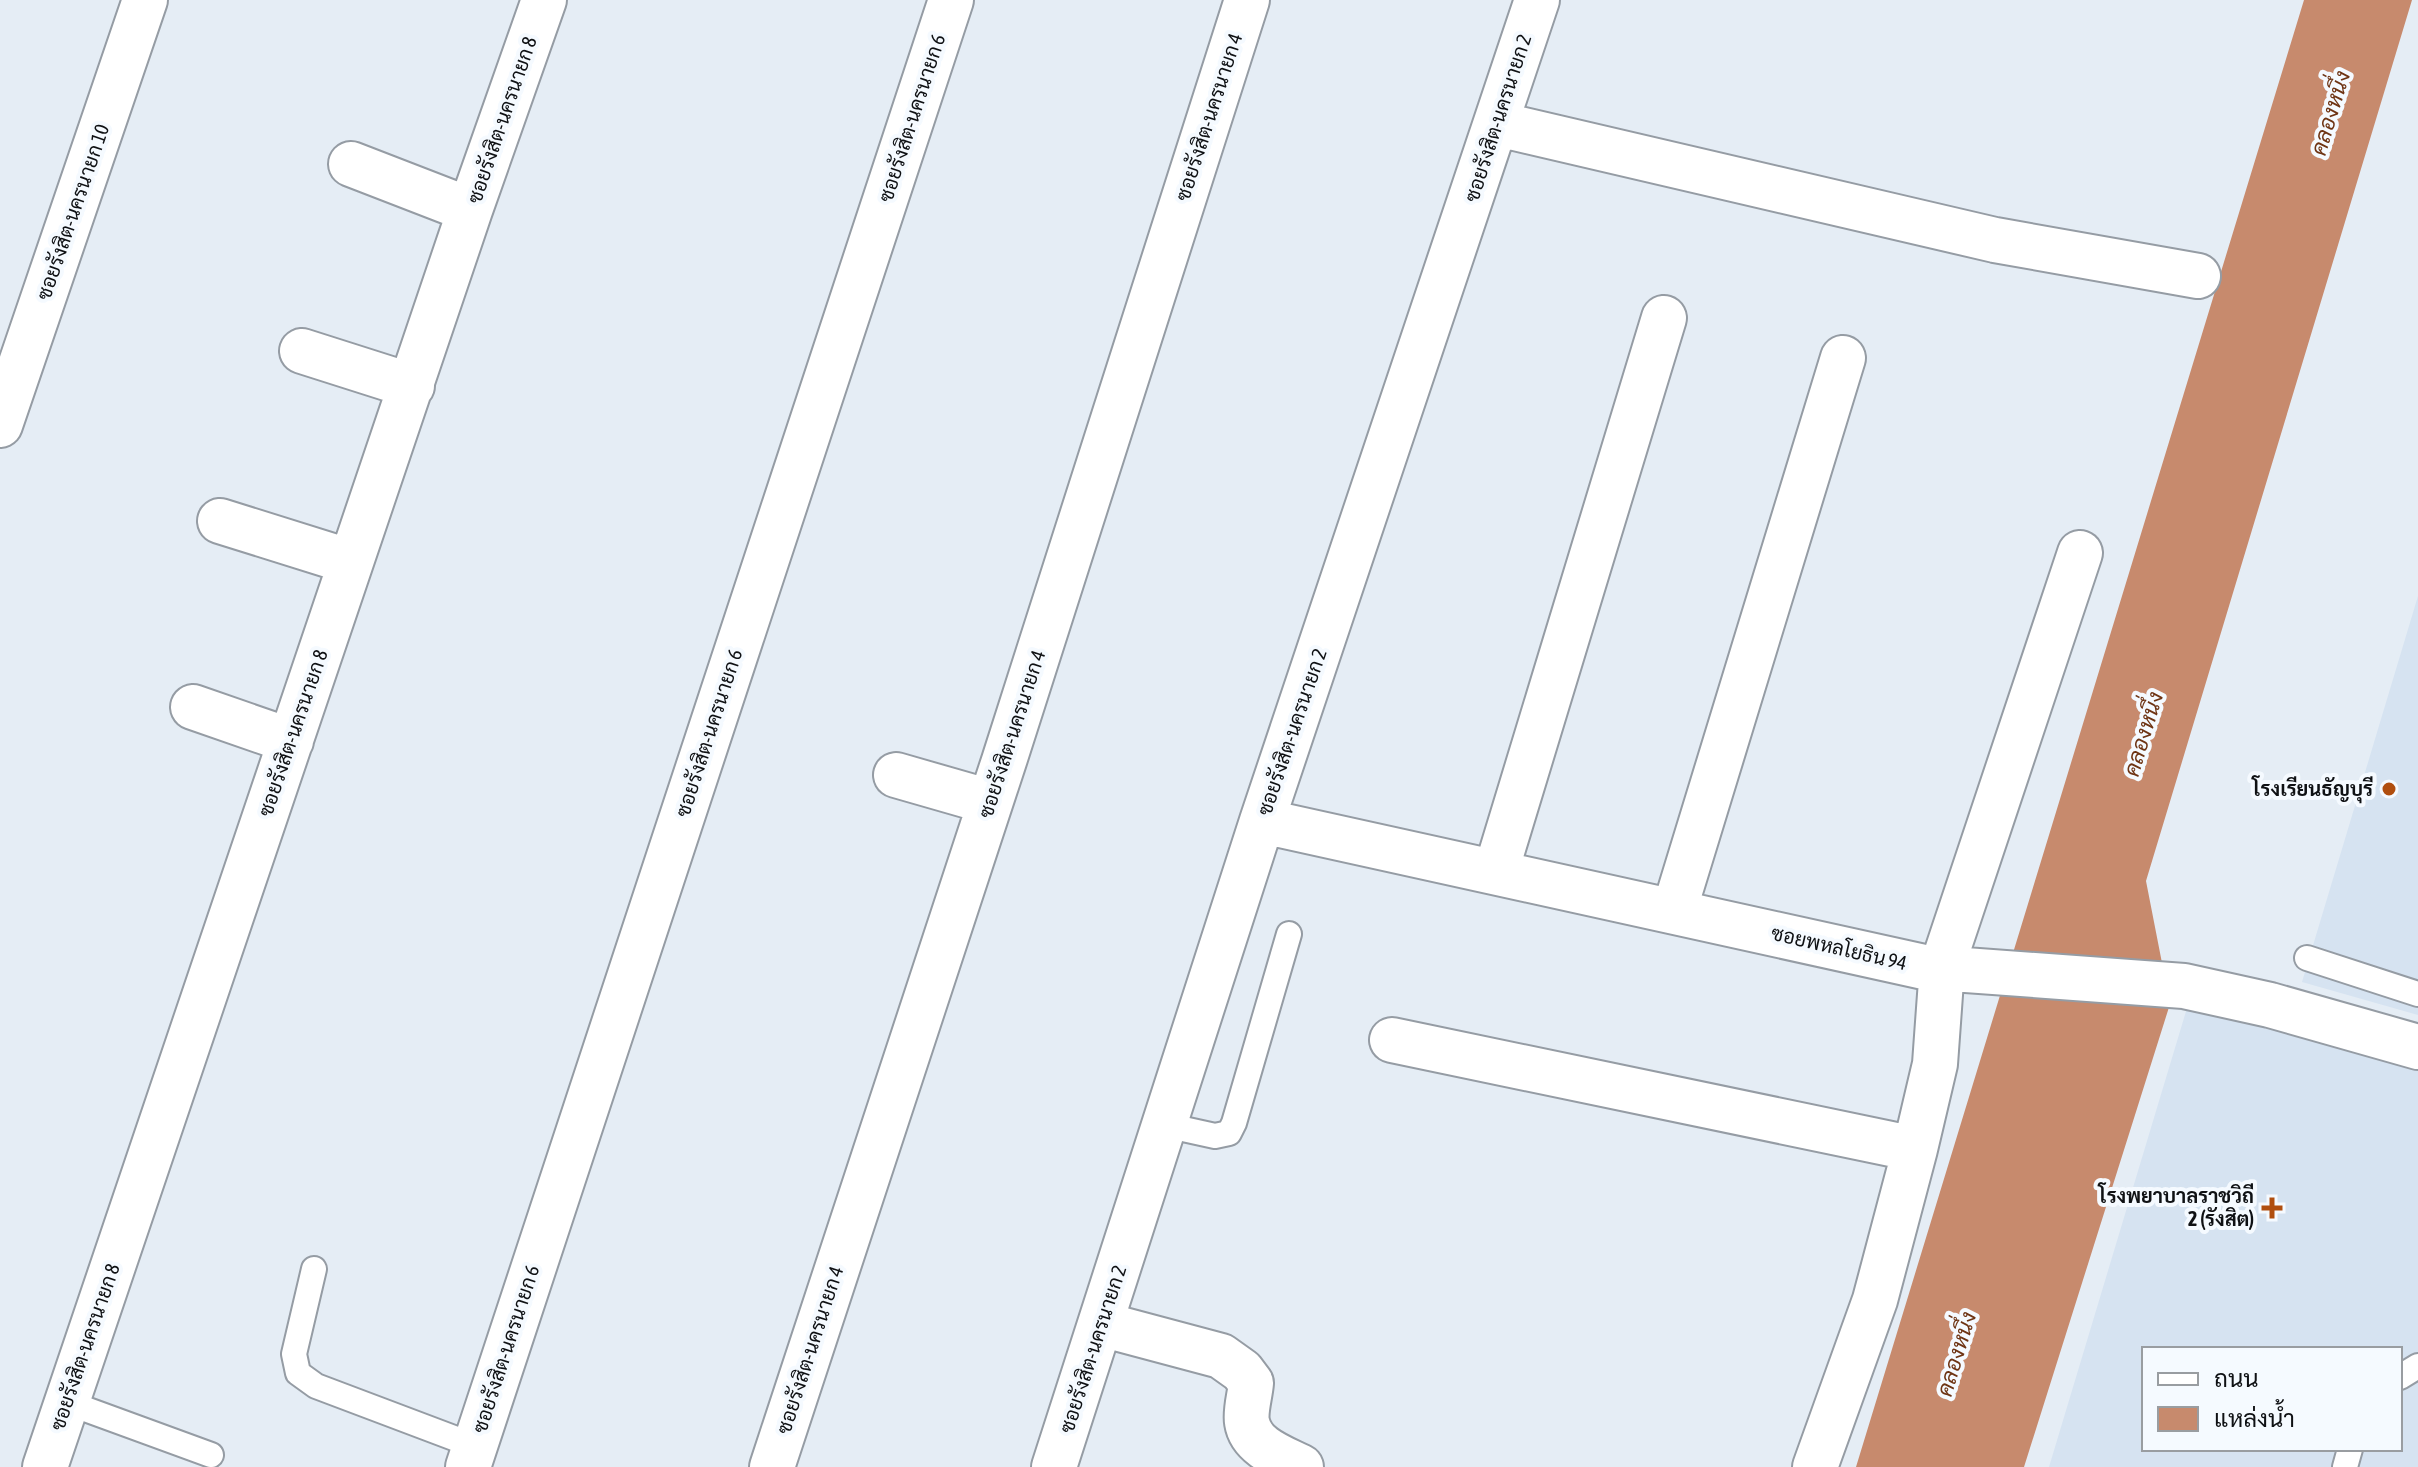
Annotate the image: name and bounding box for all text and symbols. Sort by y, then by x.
street label: ซอยรังสิต-นครนายก 4 [1171,30,1247,204]
street label: ซอยรังสิต-นครนายก 6 [874,31,950,205]
street label: ซอยรังสิต-นครนายก 2 [1460,31,1536,205]
street label: ซอยรังสิต-นครนายก 8 [462,33,541,206]
water label: คลองหนึ่ง [2299,66,2355,158]
street label: ซอยรังสิต-นครนายก 10 [32,121,113,303]
street label: ซอยรังสิต-นครนายก 2 [1252,645,1331,818]
street label: ซอยรังสิต-นครนายก 8 [253,646,332,819]
street label: ซอยรังสิต-นครนายก 6 [671,646,747,820]
street label: ซอยรังสิต-นครนายก 4 [974,647,1050,821]
water label: คลองหนึ่ง [2112,687,2168,779]
place label: โรงเรียนธัญบุรี [2251,775,2373,804]
marker: โรงเรียนธัญบุรี [2380,780,2398,798]
street label: ซอยพหลโยธิน 94 [1769,920,1909,974]
place label: โรงพยาบาลราชวิถี 2 (รังสิต) [2097,1182,2254,1230]
marker: โรงพยาบาลราชวิถี 2 (รังสิต) [2261,1197,2283,1219]
street label: ซอยรังสิต-นครนายก 8 [45,1260,124,1433]
street label: ซอยรังสิต-นครนายก 6 [468,1262,544,1436]
street label: ซอยรังสิต-นครนายก 2 [1055,1262,1131,1436]
street label: ซอยรังสิต-นครนายก 4 [772,1263,848,1437]
water label: คลองหนึ่ง [1925,1307,1981,1399]
legend [2142,1347,2402,1451]
text: ถนน [2214,1365,2259,1392]
text: แหล่งน้ำ [2214,1399,2295,1432]

